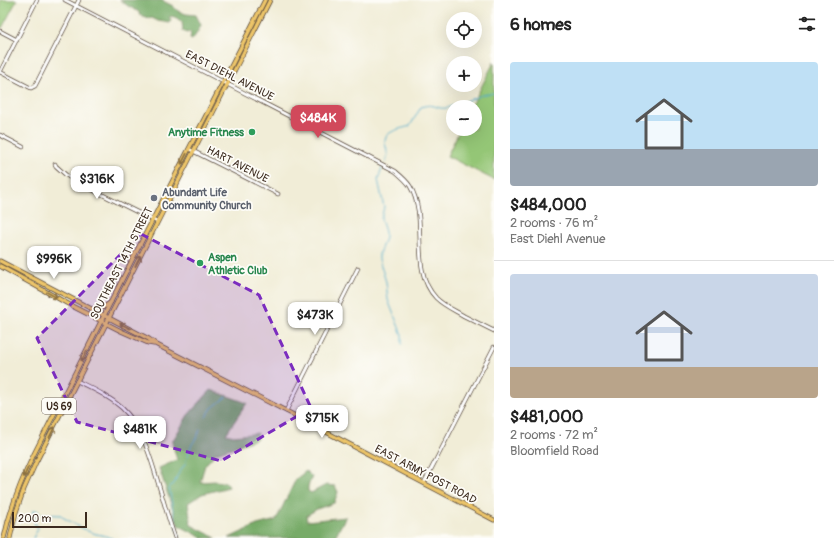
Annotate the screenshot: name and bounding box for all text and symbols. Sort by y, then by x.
map controls [446,12,482,136]
button: locate [446,12,482,48]
icon: filters [796,13,818,35]
text: 6 homes [510,14,571,35]
street label: EAST DIEHL AVENUE [183,47,277,104]
button: + [446,56,482,92]
icon: home [628,88,700,160]
button: − [446,100,482,136]
pin: $484K [290,105,346,139]
text: $484K [300,110,336,126]
place label: Anytime Fitness [168,126,244,139]
marker: Anytime Fitness [247,127,257,137]
street label: HART AVENUE [205,143,271,186]
one-way arrow [180,153,187,165]
pin: $316K [69,166,125,200]
text: $316K [80,171,114,187]
place label: Abundant Life Community Church [162,186,251,212]
marker: Abundant Life Community Church [149,193,159,203]
text: $484,000 [510,194,587,215]
street label: SOUTHEAST 14TH STREET [87,205,155,321]
text: 2 rooms · 76 m² [510,215,598,231]
text: East Diehl Avenue [510,231,606,247]
pin: $996K [26,246,82,280]
text: $996K [36,251,72,267]
place label: Aspen Athletic Club [208,251,268,277]
one-way arrow [135,255,142,267]
marker: Aspen Athletic Club [195,258,205,268]
one-way arrow [46,292,58,300]
icon: home [628,300,700,372]
pin: $473K [287,302,343,336]
text: $473K [297,307,333,323]
one-way arrow [119,322,131,329]
one-way arrow [80,350,87,362]
road number: US 69 [42,398,76,414]
pin: $715K [294,405,350,439]
text: $481,000 [510,406,583,427]
text: $715K [305,410,339,426]
pin: $481K [112,416,168,450]
text: $481K [123,421,157,437]
one-way arrow [48,427,56,439]
text: 2 rooms · 72 m² [510,427,598,443]
street label: EAST ARMY POST ROAD [373,442,479,507]
text: Bloomfield Road [510,443,599,459]
one-way arrow [22,466,29,478]
scale bar [12,510,87,529]
text: 200 m [18,512,51,525]

